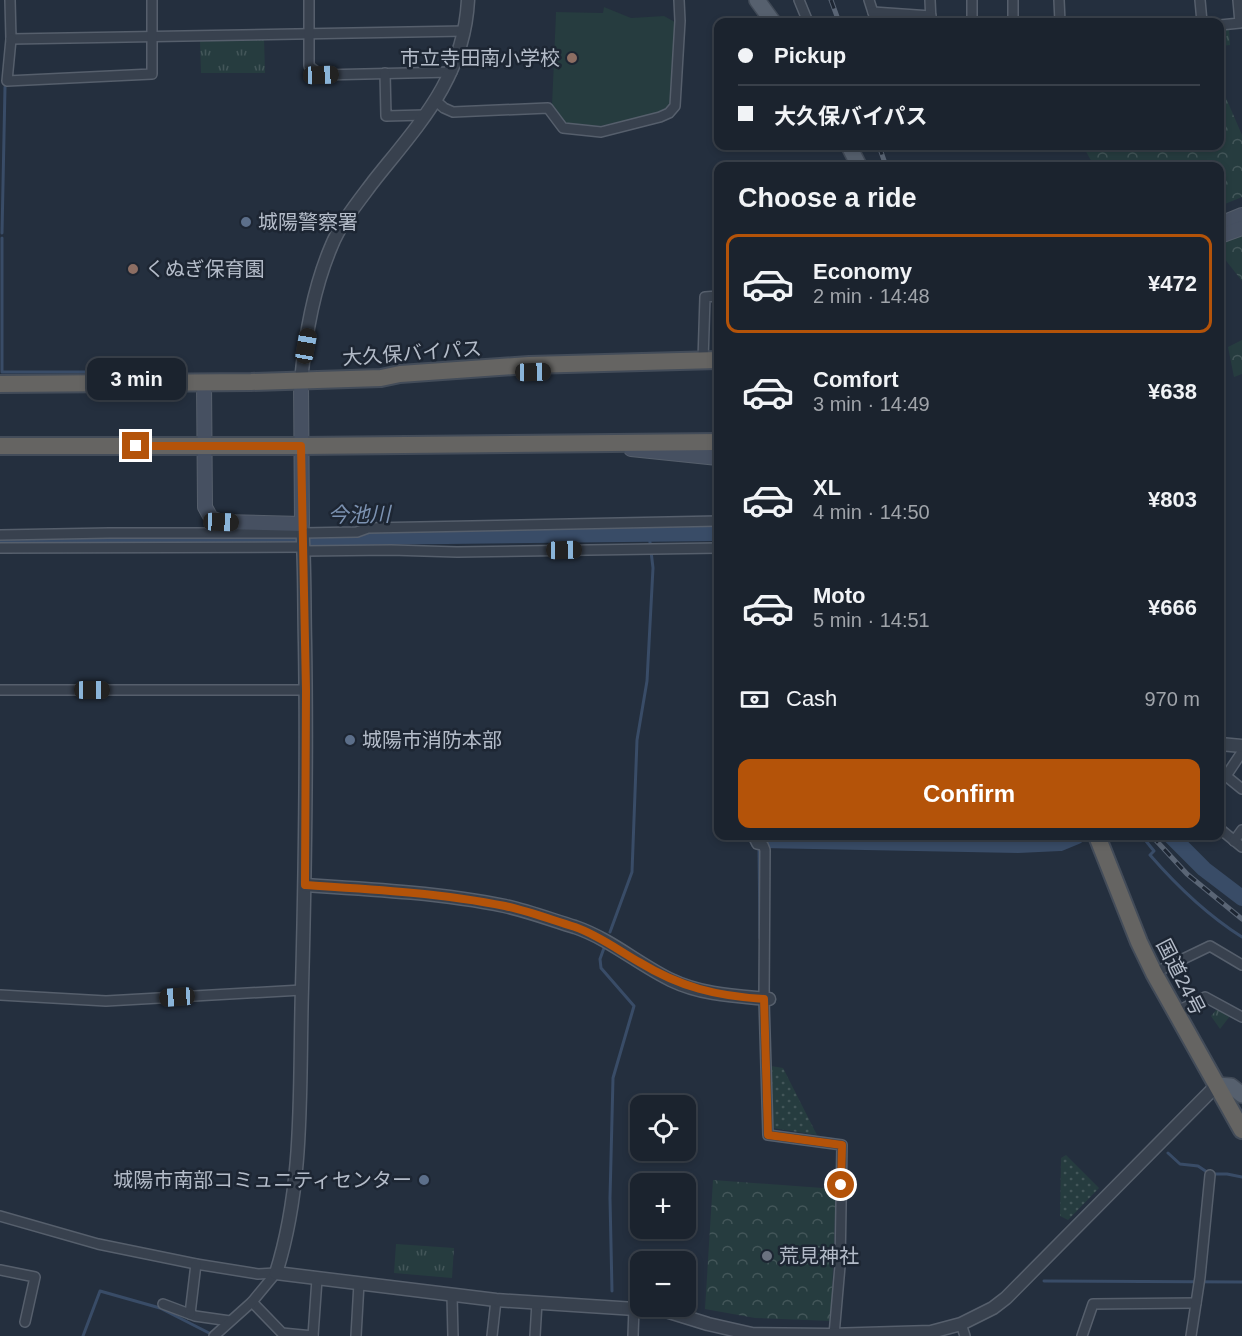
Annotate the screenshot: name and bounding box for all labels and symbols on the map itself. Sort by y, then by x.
place label: 市立寺田南小学校 [400,47,560,69]
marker: 市立寺田南小学校 [565,51,579,65]
car [303,65,339,85]
place label: 城陽警察署 [258,211,358,233]
marker: 城陽警察署 [239,215,253,229]
place label: くぬぎ保育園 [145,258,265,280]
marker: くぬぎ保育園 [126,262,140,276]
car [294,327,318,365]
street label: 大久保バイパス [342,337,482,369]
callout: 3 min [86,359,186,401]
car [515,363,551,381]
route end [122,432,149,459]
water label: 今池川 [327,502,393,527]
car [203,512,239,532]
car [546,541,582,559]
car [74,681,110,699]
place label: 城陽市消防本部 [362,729,502,751]
marker: 城陽市消防本部 [343,733,357,747]
street label: 国道24号 [1153,935,1209,1019]
car [158,987,196,1007]
place label: 城陽市南部コミュニティセンター [113,1169,412,1191]
route start [827,1171,854,1198]
marker: 城陽市南部コミュニティセンター [417,1173,431,1187]
place label: 荒見神社 [779,1245,859,1267]
marker: 荒見神社 [760,1249,774,1263]

